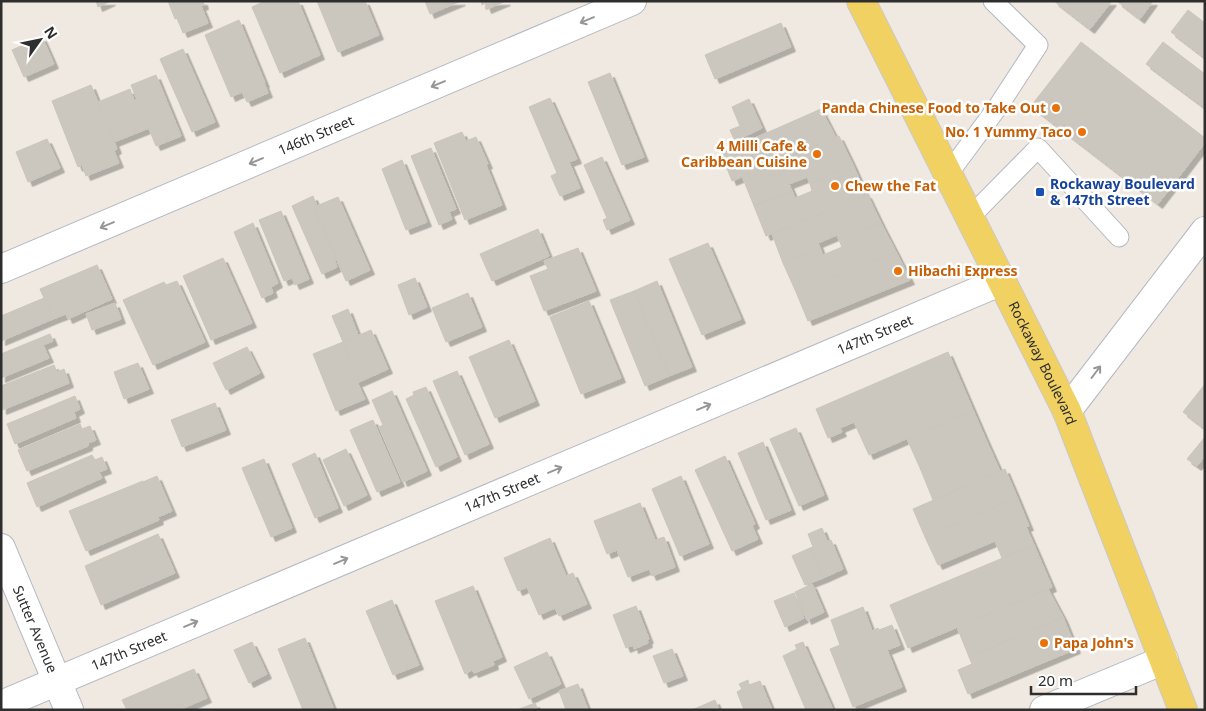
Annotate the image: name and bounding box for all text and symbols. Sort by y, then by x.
north arrow [15,15,65,65]
one-way arrow [580,16,595,26]
text: N [40,23,62,43]
one-way arrow [431,79,446,89]
place label: Panda Chinese Food to Take Out [822,98,1046,117]
marker: Panda Chinese Food to Take Out [1050,102,1062,114]
street label: 146th Street [275,110,356,159]
place label: No. 1 Yummy Taco [945,122,1072,141]
marker: No. 1 Yummy Taco [1076,126,1088,138]
place label: 4 Milli Cafe & Caribbean Cuisine [681,136,807,171]
marker: 4 Milli Cafe & Caribbean Cuisine [811,148,823,160]
one-way arrow [249,157,264,167]
place label: Rockaway Boulevard & 147th Street [1050,174,1195,209]
place label: Chew the Fat [845,176,936,195]
marker: Chew the Fat [829,180,841,192]
marker: Rockaway Boulevard & 147th Street [1034,186,1046,198]
one-way arrow [99,221,114,230]
place label: Hibachi Express [908,261,1017,280]
marker: Hibachi Express [892,265,904,277]
street label: Rockaway Boulevard [1004,298,1081,427]
street label: 147th Street [834,310,915,359]
one-way arrow [1091,366,1102,379]
one-way arrow [696,401,711,411]
one-way arrow [547,465,562,475]
street label: 147th Street [461,468,543,517]
one-way arrow [333,555,348,565]
street label: Sutter Avenue [9,582,62,676]
one-way arrow [183,619,198,628]
street label: 147th Street [88,626,170,675]
place label: Papa John's [1054,633,1134,652]
marker: Papa John's [1038,637,1050,649]
scale bar [1031,664,1136,696]
text: 20 m [1038,670,1073,690]

